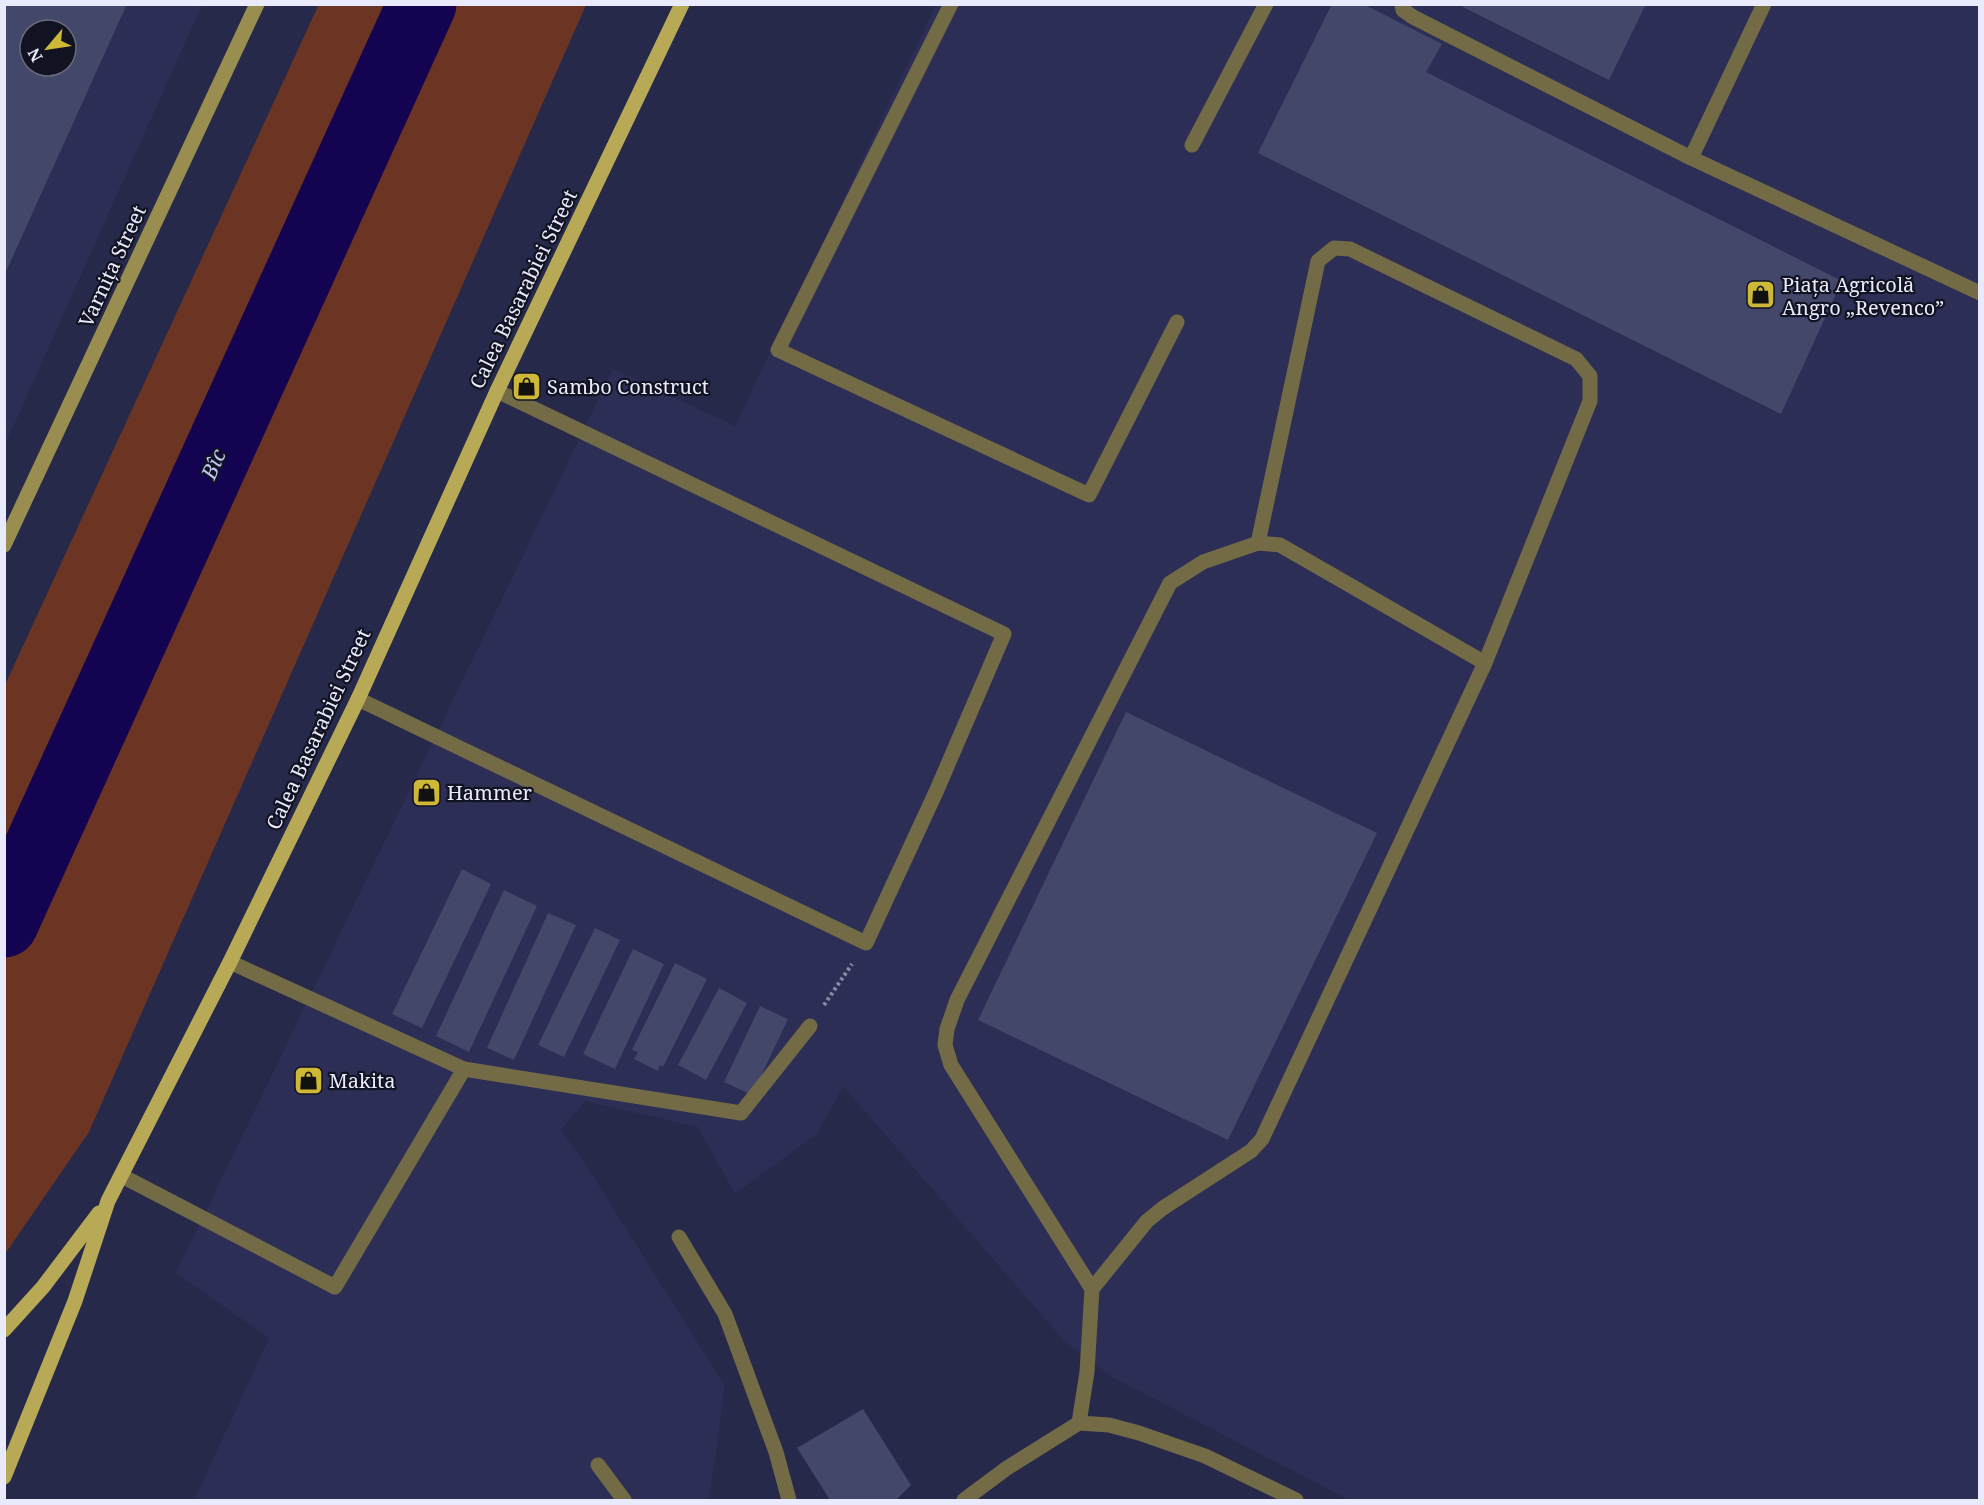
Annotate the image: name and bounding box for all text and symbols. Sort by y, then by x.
north arrow [18,18,78,78]
text: N [22,44,48,66]
street label: Calea Basarabiei Street [463,185,583,393]
street label: Varnița Street [72,201,152,331]
place label: Piața Agricolă Angro „Revenco” [1782,271,1944,321]
shop icon: Piața Agricolă Angro „Revenco” [1745,279,1777,311]
shop icon: Sambo Construct [510,370,542,402]
place label: Sambo Construct [547,373,709,400]
water label: Bîc [194,444,232,484]
street label: Calea Basarabiei Street [260,624,376,834]
shop icon: Hammer [410,776,442,808]
place label: Hammer [447,779,533,806]
shop icon: Makita [292,1064,324,1096]
place label: Makita [329,1067,395,1094]

